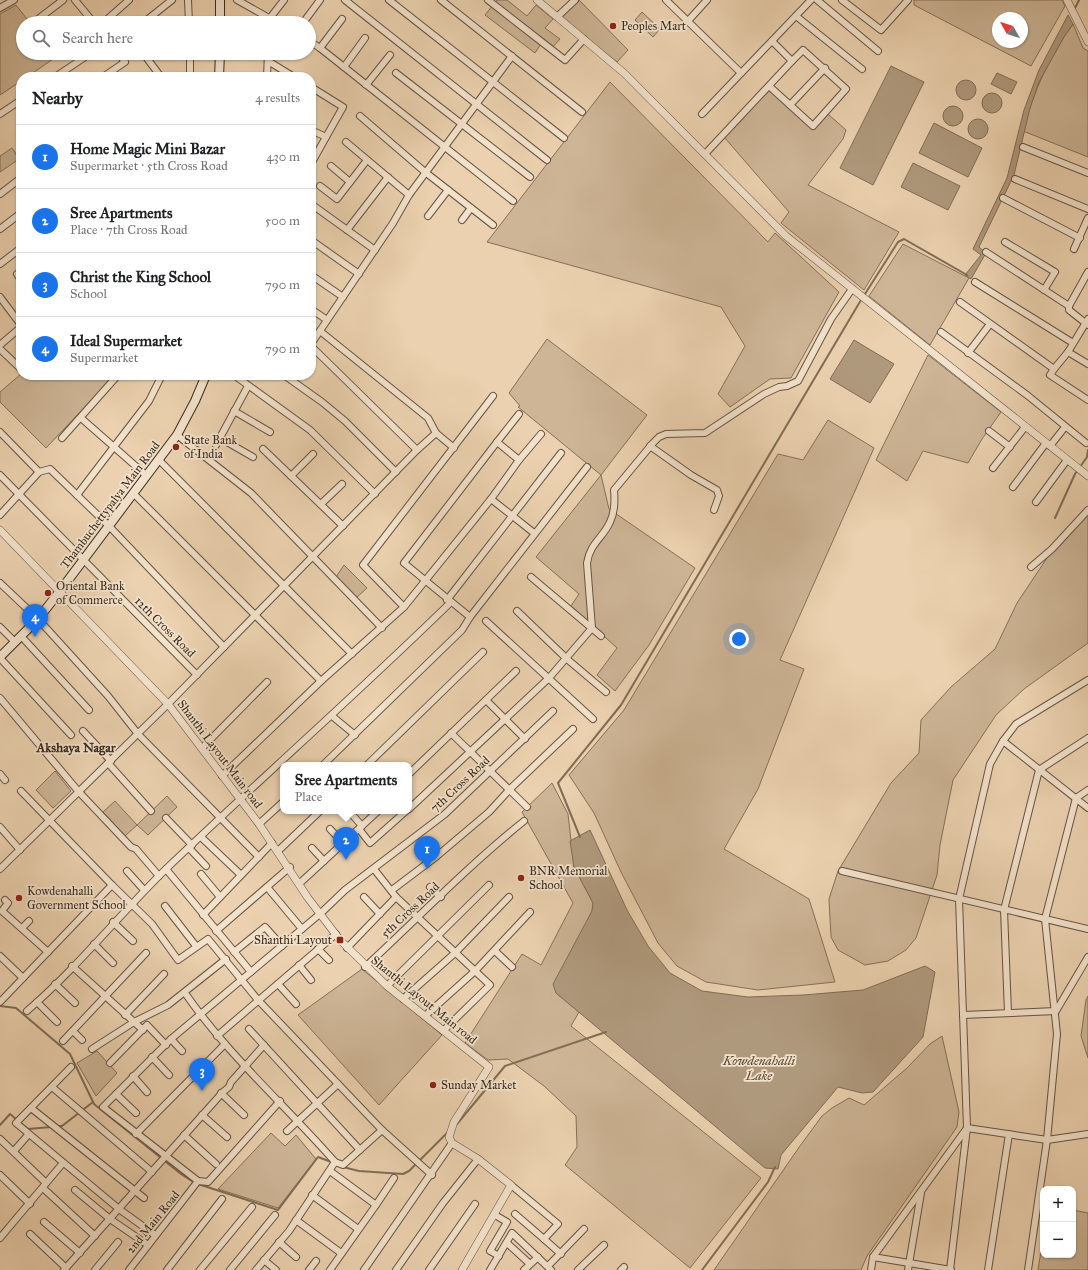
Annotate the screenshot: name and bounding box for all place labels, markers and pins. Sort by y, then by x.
place label: Peoples Mart [621,19,687,33]
marker: Peoples Mart [608,21,618,31]
place label: State Bank of India [184,433,238,461]
marker: State Bank of India [171,442,181,452]
place label: Oriental Bank of Commerce [56,579,125,607]
marker: Oriental Bank of Commerce [43,588,53,598]
pin: 4 [22,604,48,637]
pin: 2 [333,827,359,860]
pin: 1 [414,836,440,869]
place label: BNR Memorial School [529,864,608,892]
marker: BNR Memorial School [516,873,526,883]
place label: Kowdenahalli Government School [27,884,127,912]
marker: Kowdenahalli Government School [14,893,24,903]
place label: Shanthi Layout [254,933,333,947]
marker: Shanthi Layout [335,935,345,945]
pin: 3 [189,1058,215,1091]
place label: Sunday Market [441,1078,517,1092]
marker: Sunday Market [428,1080,438,1090]

